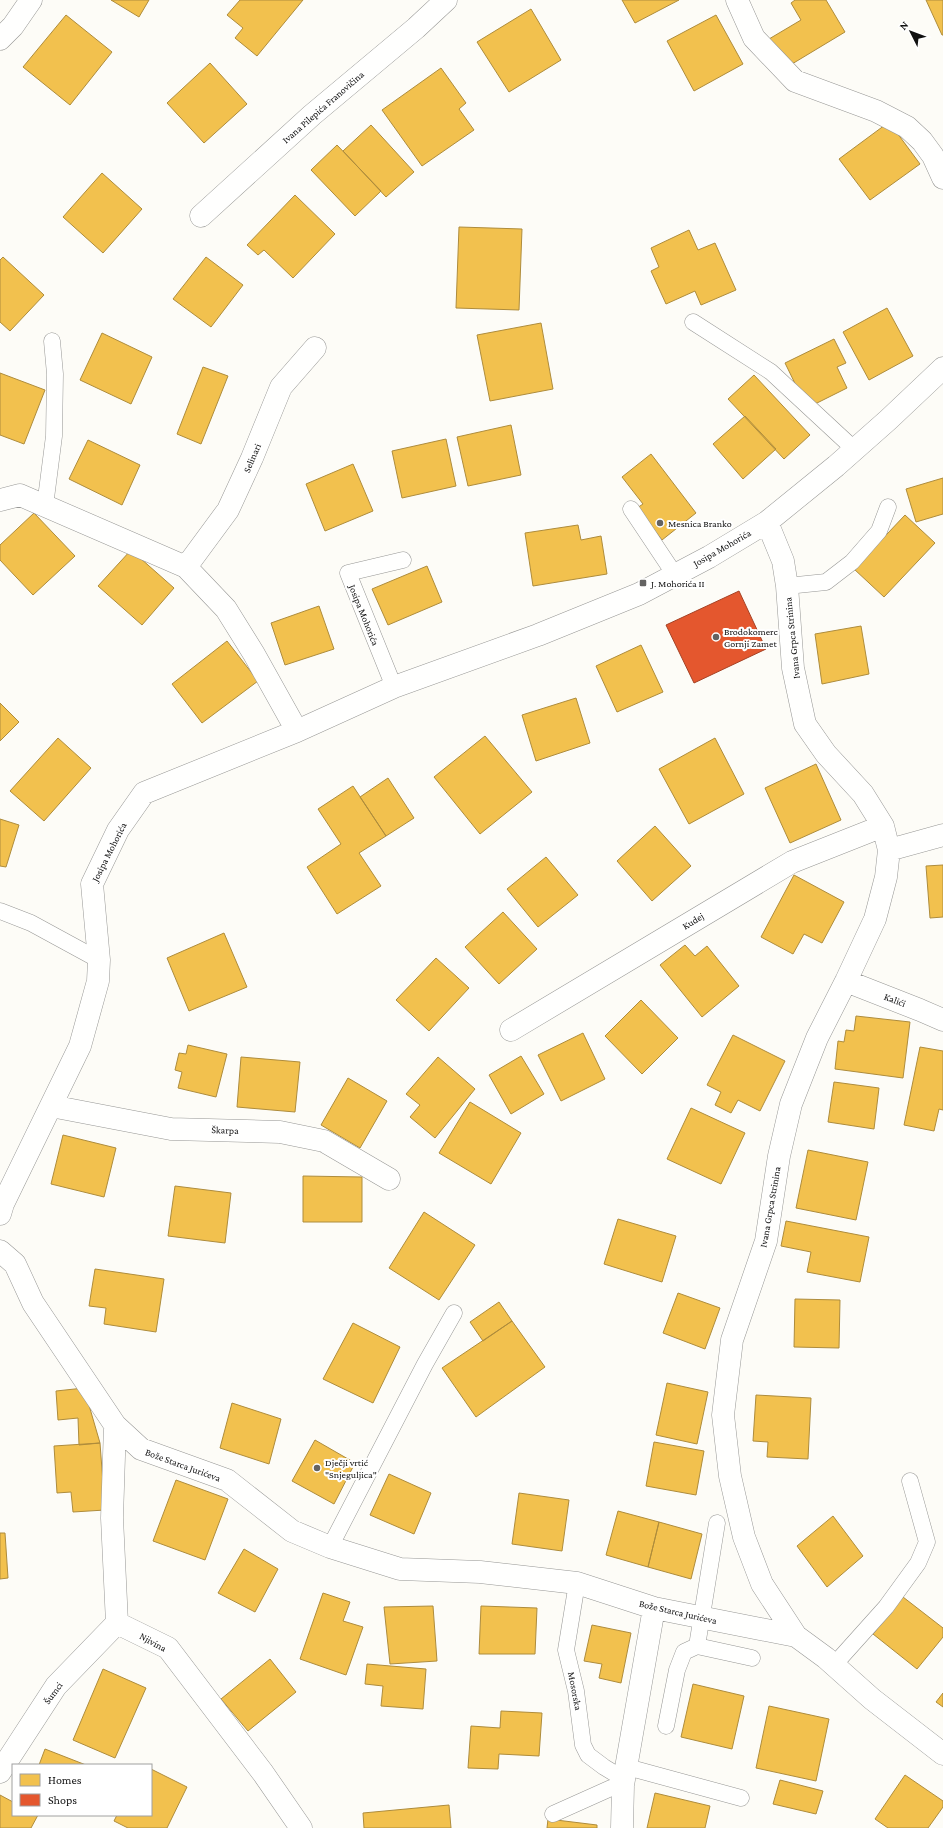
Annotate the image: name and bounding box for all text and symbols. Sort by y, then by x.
north arrow [891,12,931,52]
text: N [897,18,911,32]
street label: Ivana Pilepića Franovičina [280,68,366,145]
street label: Selinari [241,441,263,474]
marker: Mesnica Branko [655,518,665,528]
place label: Mesnica Branko [668,518,732,529]
street label: Josipa Mohorića [690,527,753,569]
marker: J. Mohorića II [638,578,648,588]
place label: J. Mohorića II [650,578,705,589]
street label: Josipa Mohorića [346,582,381,647]
street label: Ivana Grpca Strinina [782,596,802,679]
place label: Brodokomerc Gornji Zamet [724,626,778,650]
marker: Brodokomerc Gornji Zamet [711,632,721,642]
street label: Josipa Mohorića [89,820,129,884]
street label: Kudej [680,910,706,932]
street label: Kalići [883,991,908,1009]
street label: Škarpa [211,1124,239,1136]
street label: Ivana Grpca Strinina [757,1165,783,1248]
street label: Bože Starca Jurićeva [144,1446,223,1484]
place label: Dječji vrtić "Snjeguljica" [325,1457,377,1481]
marker: Dječji vrtić "Snjeguljica" [312,1463,322,1473]
street label: Bože Starca Jurićeva [638,1598,718,1626]
street label: Njivina [137,1630,169,1655]
street label: Mosorska [566,1671,584,1712]
street label: Šumci [41,1679,65,1706]
legend [12,1764,152,1816]
text: Homes [48,1773,82,1787]
text: Shops [48,1793,77,1807]

